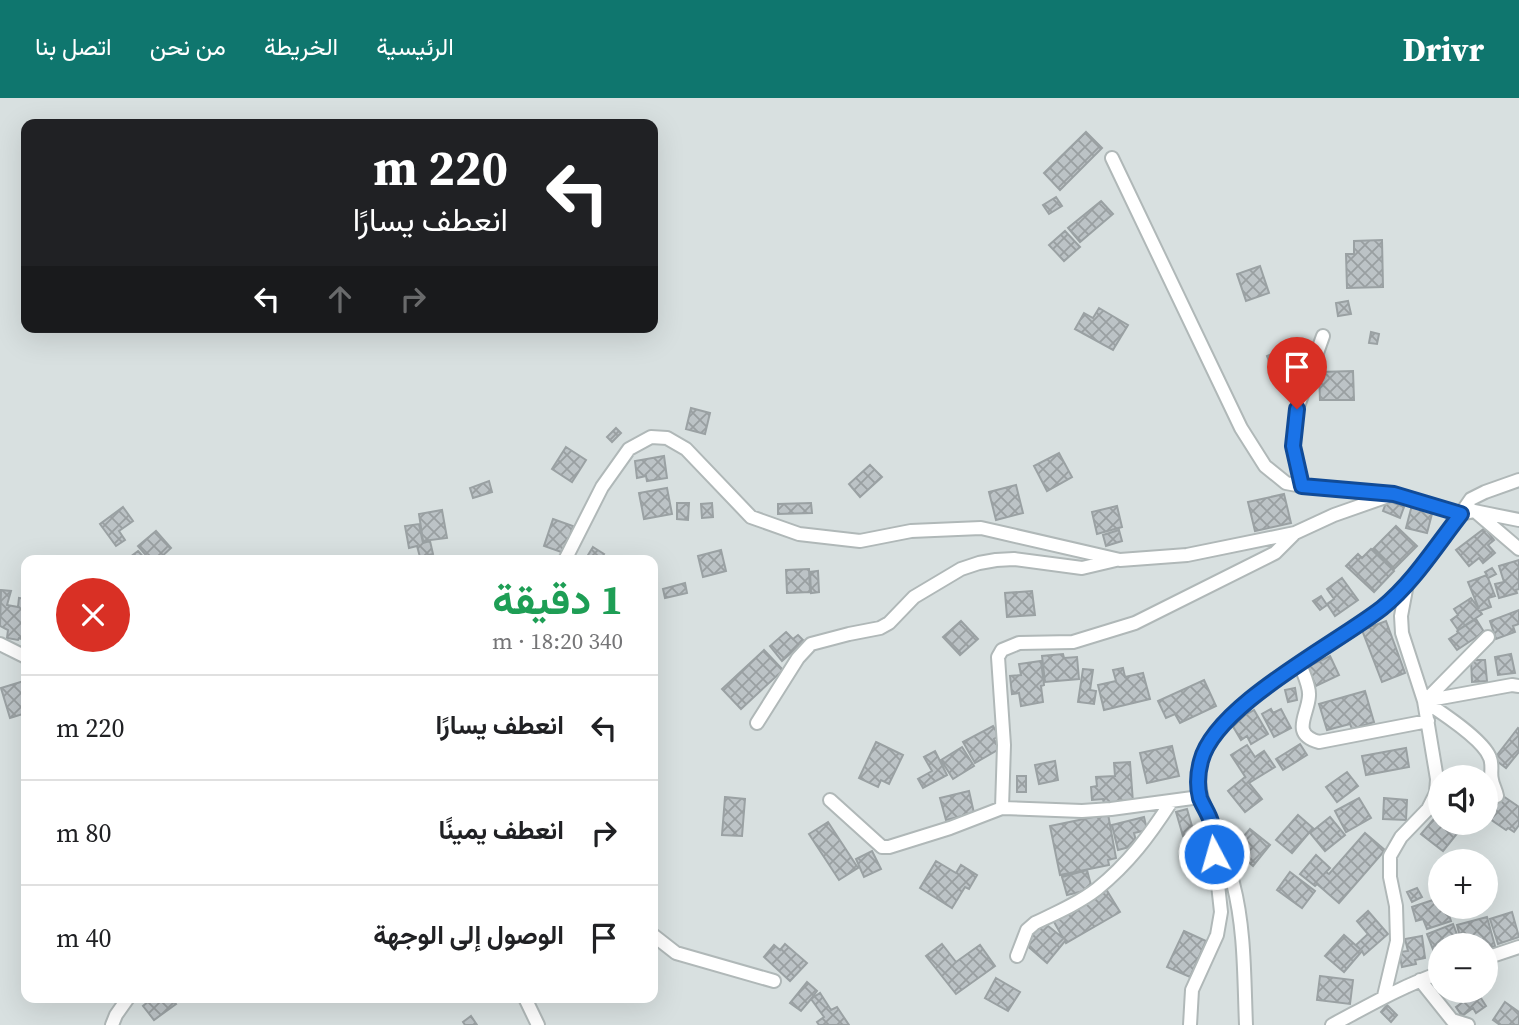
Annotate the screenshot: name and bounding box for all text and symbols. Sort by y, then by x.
text: Drivr [1402,27,1484,72]
text: اتصل بنا [35,30,112,63]
text: من نحن [150,30,226,63]
text: الخريطة [264,30,338,63]
text: الرئيسية [376,30,454,63]
text: 220 m [373,134,508,201]
icon: left [532,147,623,238]
text: انعطف يسارًا [353,198,508,242]
icon: left [248,280,286,318]
icon: ahead [321,280,359,318]
icon: right [394,280,432,318]
pin [1267,337,1327,409]
icon: arrive [1278,348,1316,386]
text: 1 دقيقة [492,570,623,628]
button: close [56,578,130,652]
text: 340 m · 18:20 [492,625,623,657]
text: انعطف يسارًا [435,707,564,743]
icon: left [585,709,623,747]
text: 220 m [56,710,125,746]
map controls [1428,765,1498,1003]
button: sound [1428,765,1498,835]
text: انعطف يمينًا [439,812,564,848]
icon: right [585,814,623,852]
text: 80 m [56,815,112,851]
position arrow [1177,817,1251,891]
button: + [1428,849,1498,919]
text: الوصول إلى الوجهة [373,917,564,953]
icon: arrive [585,919,623,957]
text: 40 m [56,920,112,956]
button: − [1428,933,1498,1003]

